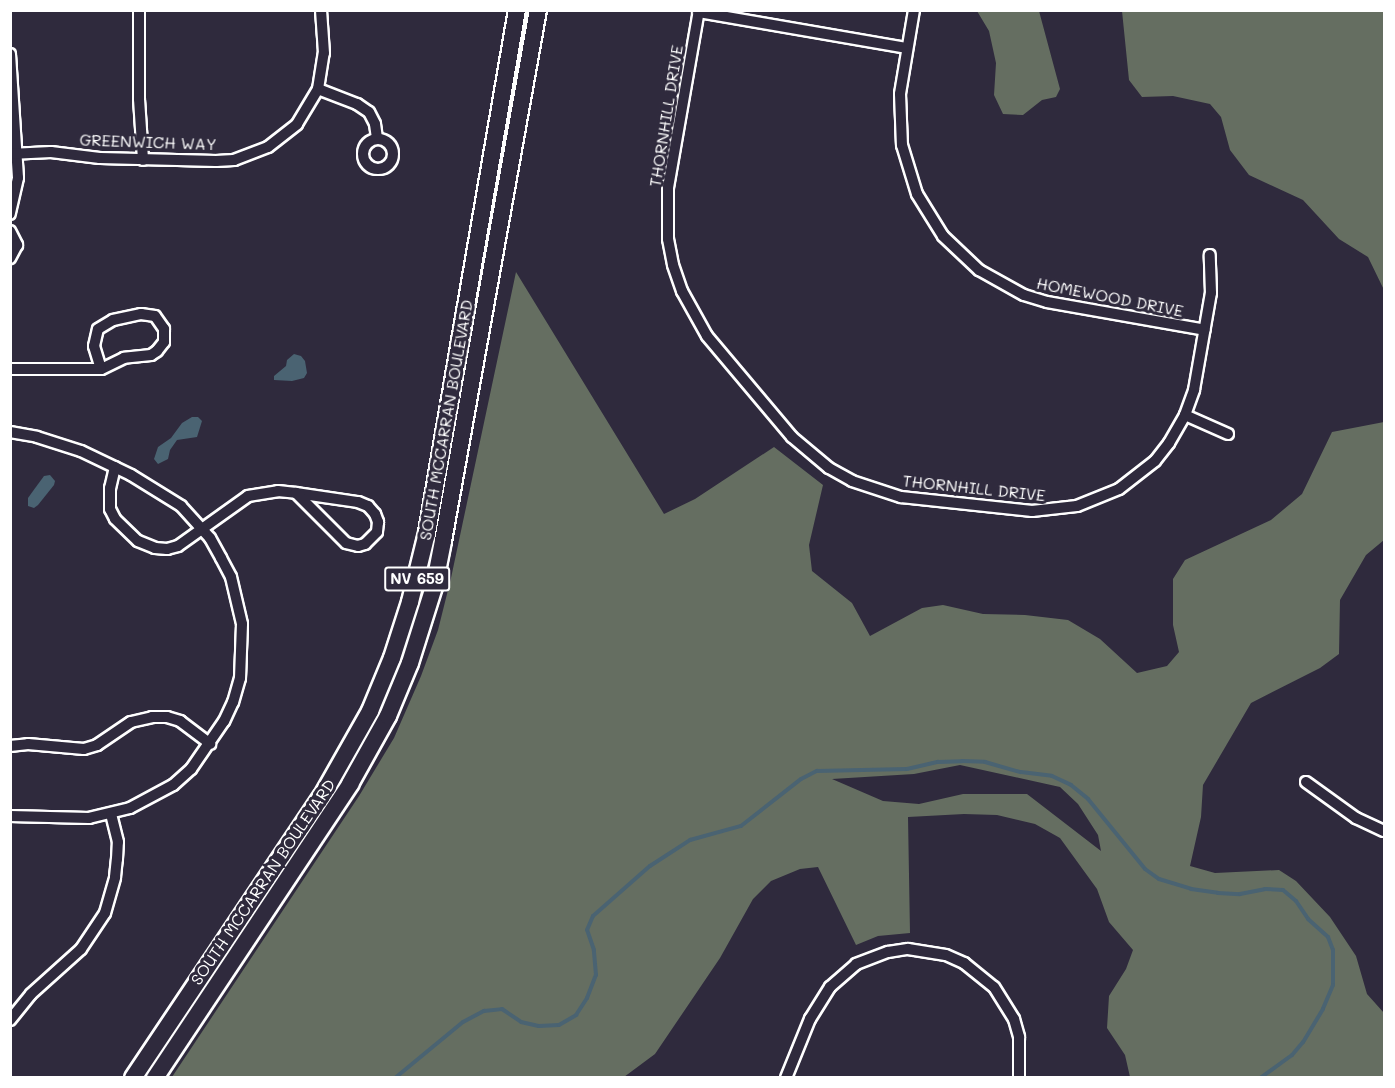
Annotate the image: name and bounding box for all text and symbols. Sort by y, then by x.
street label: THORNHILL DRIVE [645,44,687,188]
street label: GREENWICH WAY [79,130,217,154]
street label: HOMEWOOD DRIVE [1035,273,1185,321]
street label: SOUTH MCCARRAN BOULEVARD [415,298,477,542]
street label: THORNHILL DRIVE [902,471,1046,505]
road number: NV 659 [384,567,450,591]
street label: SOUTH MCCARRAN BOULEVARD [187,775,339,989]

